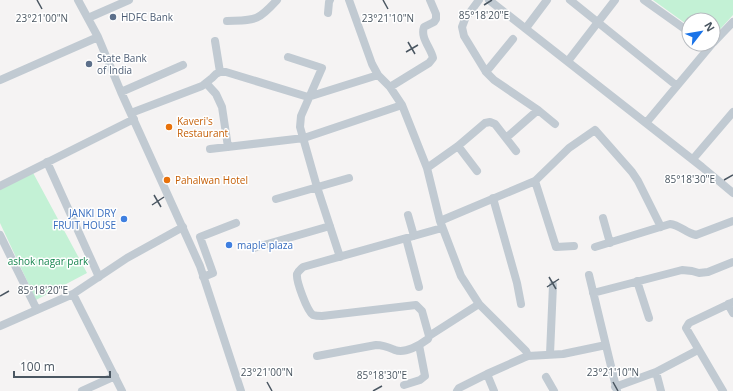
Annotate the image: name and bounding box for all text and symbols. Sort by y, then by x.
text: 85°18'20"E [459,8,509,22]
place label: HDFC Bank [121,10,174,24]
text: 23°21'00"N [16,11,68,25]
text: 23°21'10"N [362,11,414,25]
marker: HDFC Bank [108,12,118,22]
north arrow [681,12,721,52]
text: N [701,19,719,34]
place label: State Bank of India [97,51,148,77]
marker: State Bank of India [84,59,94,69]
place label: Kaveri's Restaurant [177,114,229,140]
marker: Kaveri's Restaurant [164,122,174,132]
text: 85°18'30"E [665,172,715,186]
place label: Pahalwan Hotel [175,173,248,187]
marker: Pahalwan Hotel [162,175,172,185]
place label: JANKI DRY FRUIT HOUSE [53,206,116,232]
marker: JANKI DRY FRUIT HOUSE [119,214,129,224]
place label: maple plaza [237,238,293,252]
marker: maple plaza [224,240,234,250]
park label: ashok nagar park [8,254,89,268]
text: 85°18'20"E [18,283,68,297]
scale bar [14,353,110,379]
text: 100 m [20,358,55,375]
text: 23°21'00"N [241,365,293,379]
text: 23°21'10"N [587,365,639,379]
text: 85°18'30"E [357,368,407,382]

